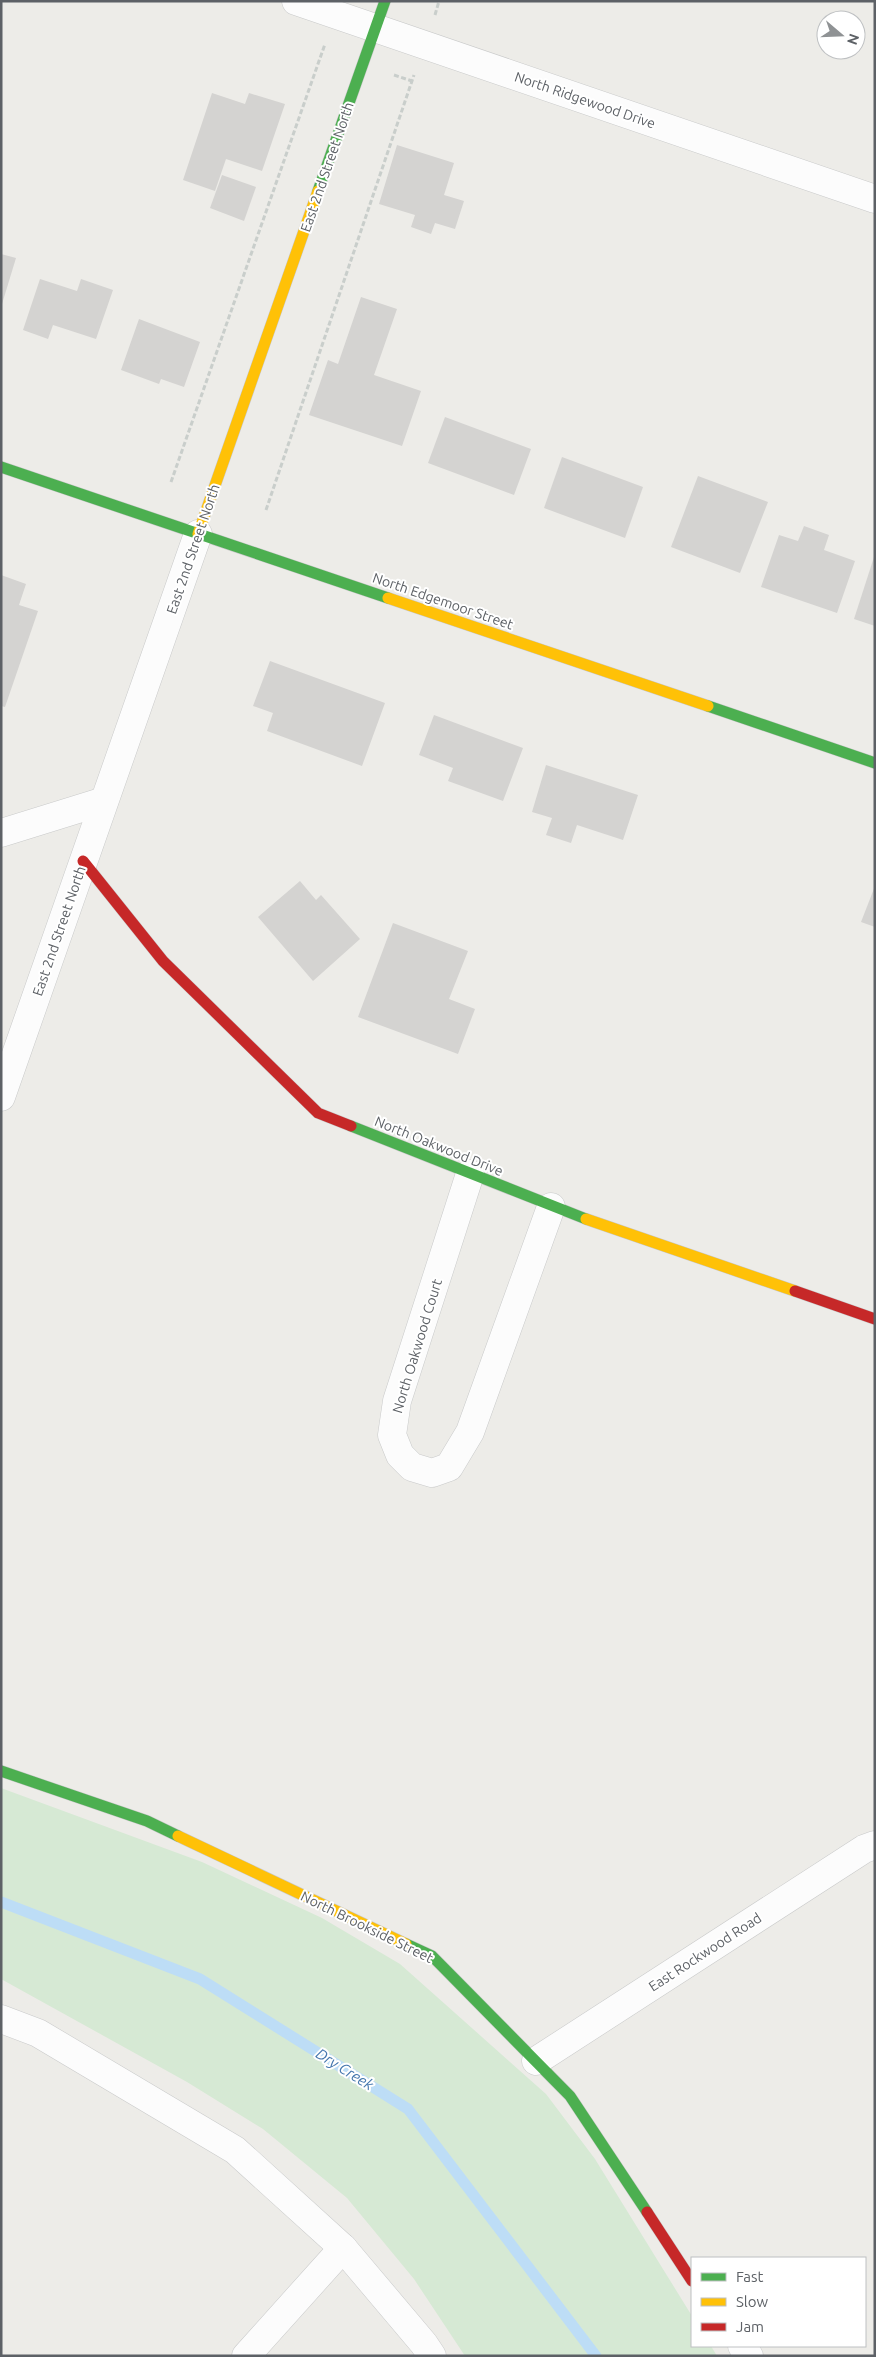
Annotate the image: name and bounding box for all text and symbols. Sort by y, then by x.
north arrow [816,10,866,60]
text: N [844,32,863,47]
street label: North Ridgewood Drive [512,68,658,132]
street label: East 2nd Street North [297,100,357,234]
street label: East 2nd Street North [163,482,223,616]
street label: North Edgemoor Street [370,569,516,633]
street label: East 2nd Street North [29,864,89,998]
street label: North Oakwood Drive [372,1113,506,1179]
street label: North Oakwood Court [389,1276,445,1415]
street label: North Brookside Street [298,1888,436,1966]
street label: East Rockwood Road [646,1910,764,1994]
water label: Dry Creek [313,2045,377,2094]
legend [691,2257,866,2347]
text: Fast [736,2268,764,2285]
text: Slow [736,2293,769,2310]
text: Jam [736,2318,764,2335]

